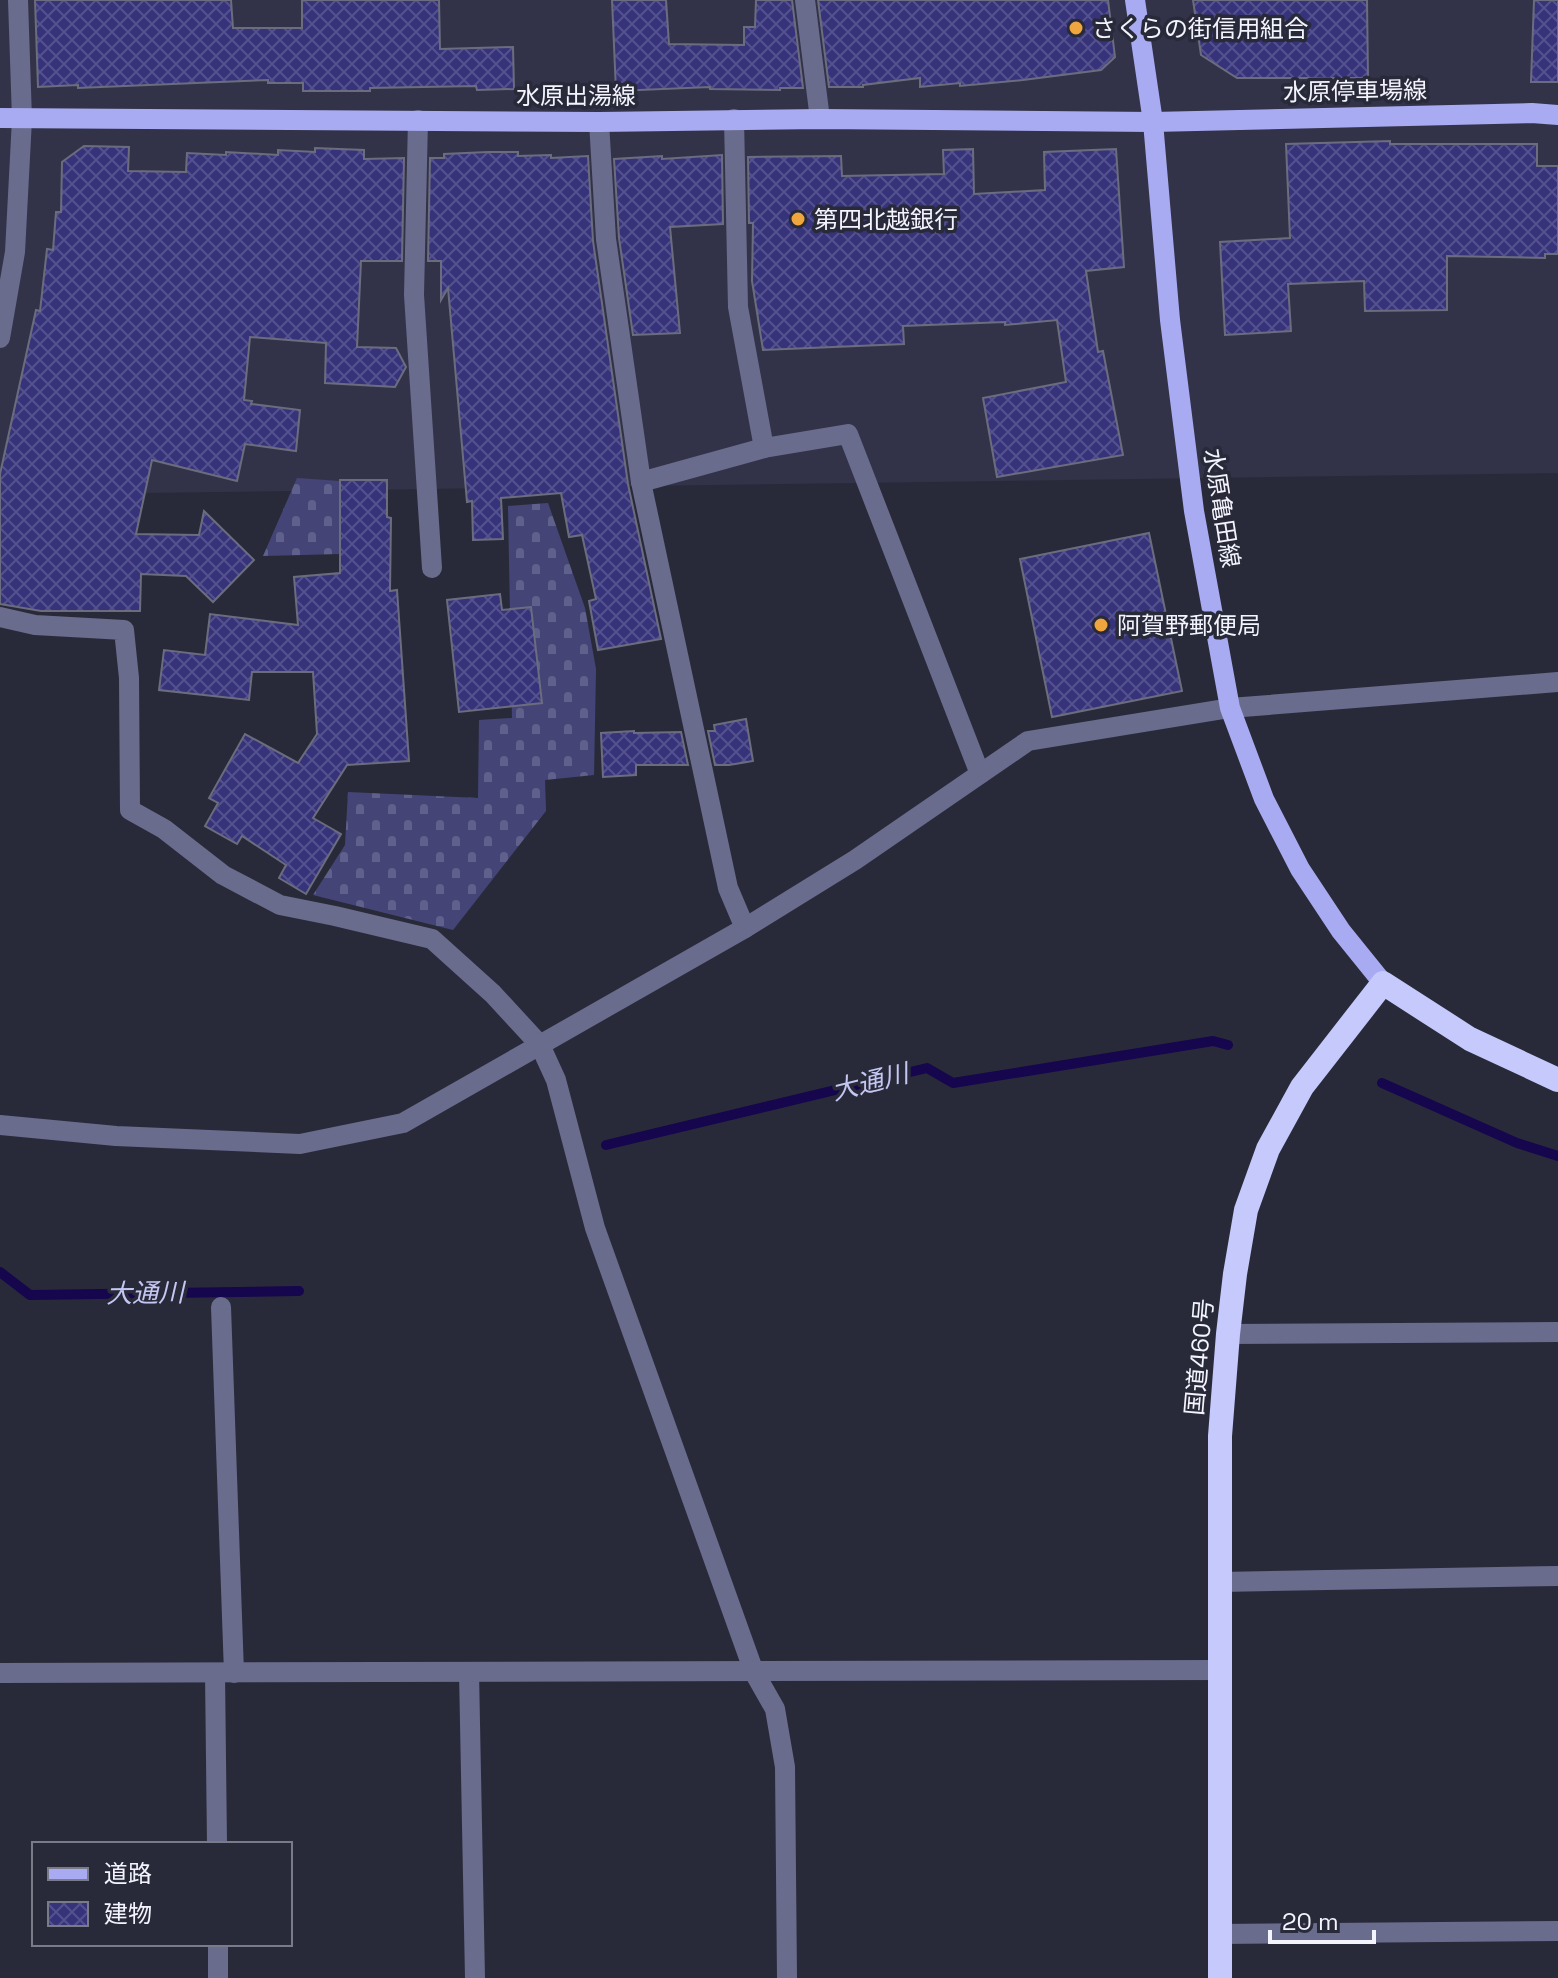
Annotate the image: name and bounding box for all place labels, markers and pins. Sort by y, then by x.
place label: さくらの街信用組合 [1092,13,1308,44]
marker: さくらの街信用組合 [1067,19,1085,37]
place label: 第四北越銀行 [814,204,958,235]
marker: 第四北越銀行 [789,210,807,228]
place label: 阿賀野郵便局 [1117,610,1261,641]
marker: 阿賀野郵便局 [1092,616,1110,634]

